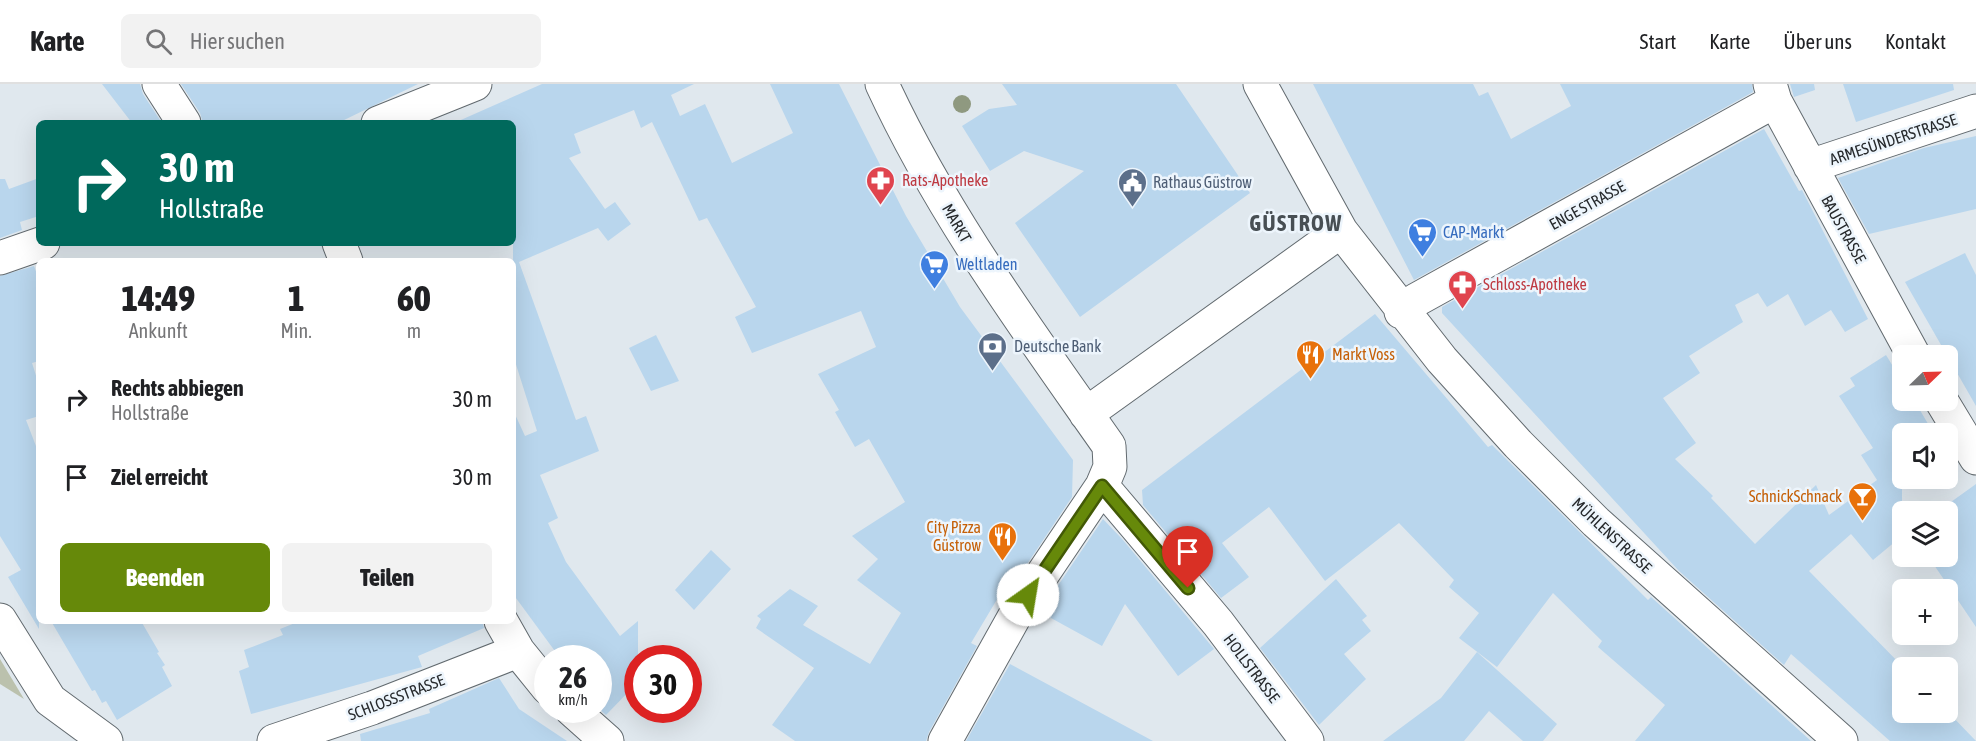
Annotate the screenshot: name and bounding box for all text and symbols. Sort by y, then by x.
search box [121,14,541,68]
text: Karte [30,25,85,57]
icon: search [142,25,175,58]
text: Hier suchen [190,28,285,54]
text: Start [1640,29,1676,53]
text: Karte [1709,29,1750,53]
text: Über uns [1783,29,1852,53]
text: Kontakt [1885,29,1946,53]
street label: ARMESÜNDERSTRASSE [1827,110,1959,168]
text: 30 m [159,143,234,191]
icon: right [60,144,138,222]
pharmacy icon: Rats-Apotheke [865,164,897,206]
public building icon: Rathaus Güstrow [1116,166,1148,208]
place label: Rats-Apotheke [902,171,988,190]
place label: Rathaus Güstrow [1153,173,1252,191]
street label: ENGE STRASSE [1546,177,1628,233]
street label: BAUSTRASSE [1818,192,1870,266]
text: Hollstraße [159,193,264,224]
street label: MARKT [939,201,975,245]
district label: GÜSTROW [1249,210,1343,236]
supermarket icon: CAP-Markt [1406,216,1438,258]
place label: CAP-Markt [1443,223,1505,241]
supermarket icon: Weltladen [919,248,951,290]
place label: Weltladen [956,255,1018,273]
pharmacy icon: Schloss-Apotheke [1446,268,1478,310]
place label: Schloss-Apotheke [1483,275,1587,294]
text: 14:49 [121,277,195,319]
text: 1 [288,277,305,319]
text: 60 [397,277,431,319]
text: Ankunft [129,319,188,342]
text: Min. [280,319,312,342]
text: m [407,319,421,342]
bank icon: Deutsche Bank [977,330,1009,372]
place label: Deutsche Bank [1014,337,1101,355]
restaurant icon: Markt Voss [1295,338,1327,380]
place label: Markt Voss [1332,345,1395,363]
north arrow [1892,345,1958,411]
map controls [1892,345,1958,723]
text: Rechts abbiegen [111,375,244,401]
icon: right [60,383,93,416]
text: 30 m [452,386,492,412]
text: Hollstraße [111,401,189,424]
button: sound [1892,423,1958,489]
icon: arrive [60,461,93,494]
text: Ziel erreicht [111,464,208,490]
text: 30 m [452,464,492,490]
bar icon: SchnickSchnack [1847,480,1879,522]
place label: SchnickSchnack [1749,487,1842,505]
street label: MÜHLENSTRASSE [1569,494,1655,576]
button: layers [1892,501,1958,567]
place label: City Pizza Güstrow [927,518,981,554]
restaurant icon: City Pizza Güstrow [986,520,1018,562]
pin [1162,526,1213,588]
icon: arrive [1171,535,1204,568]
button: Beenden [60,543,270,612]
button: Teilen [282,543,492,612]
position arrow [996,563,1060,627]
button: + [1892,579,1958,645]
street label: HOLLSTRASSE [1220,630,1284,706]
speed limit sign: 30 [624,645,702,723]
button: − [1892,657,1958,723]
text: 26 [559,660,587,694]
street label: SCHLOSSSTRASSE [345,670,447,724]
text: km/h [558,691,588,708]

